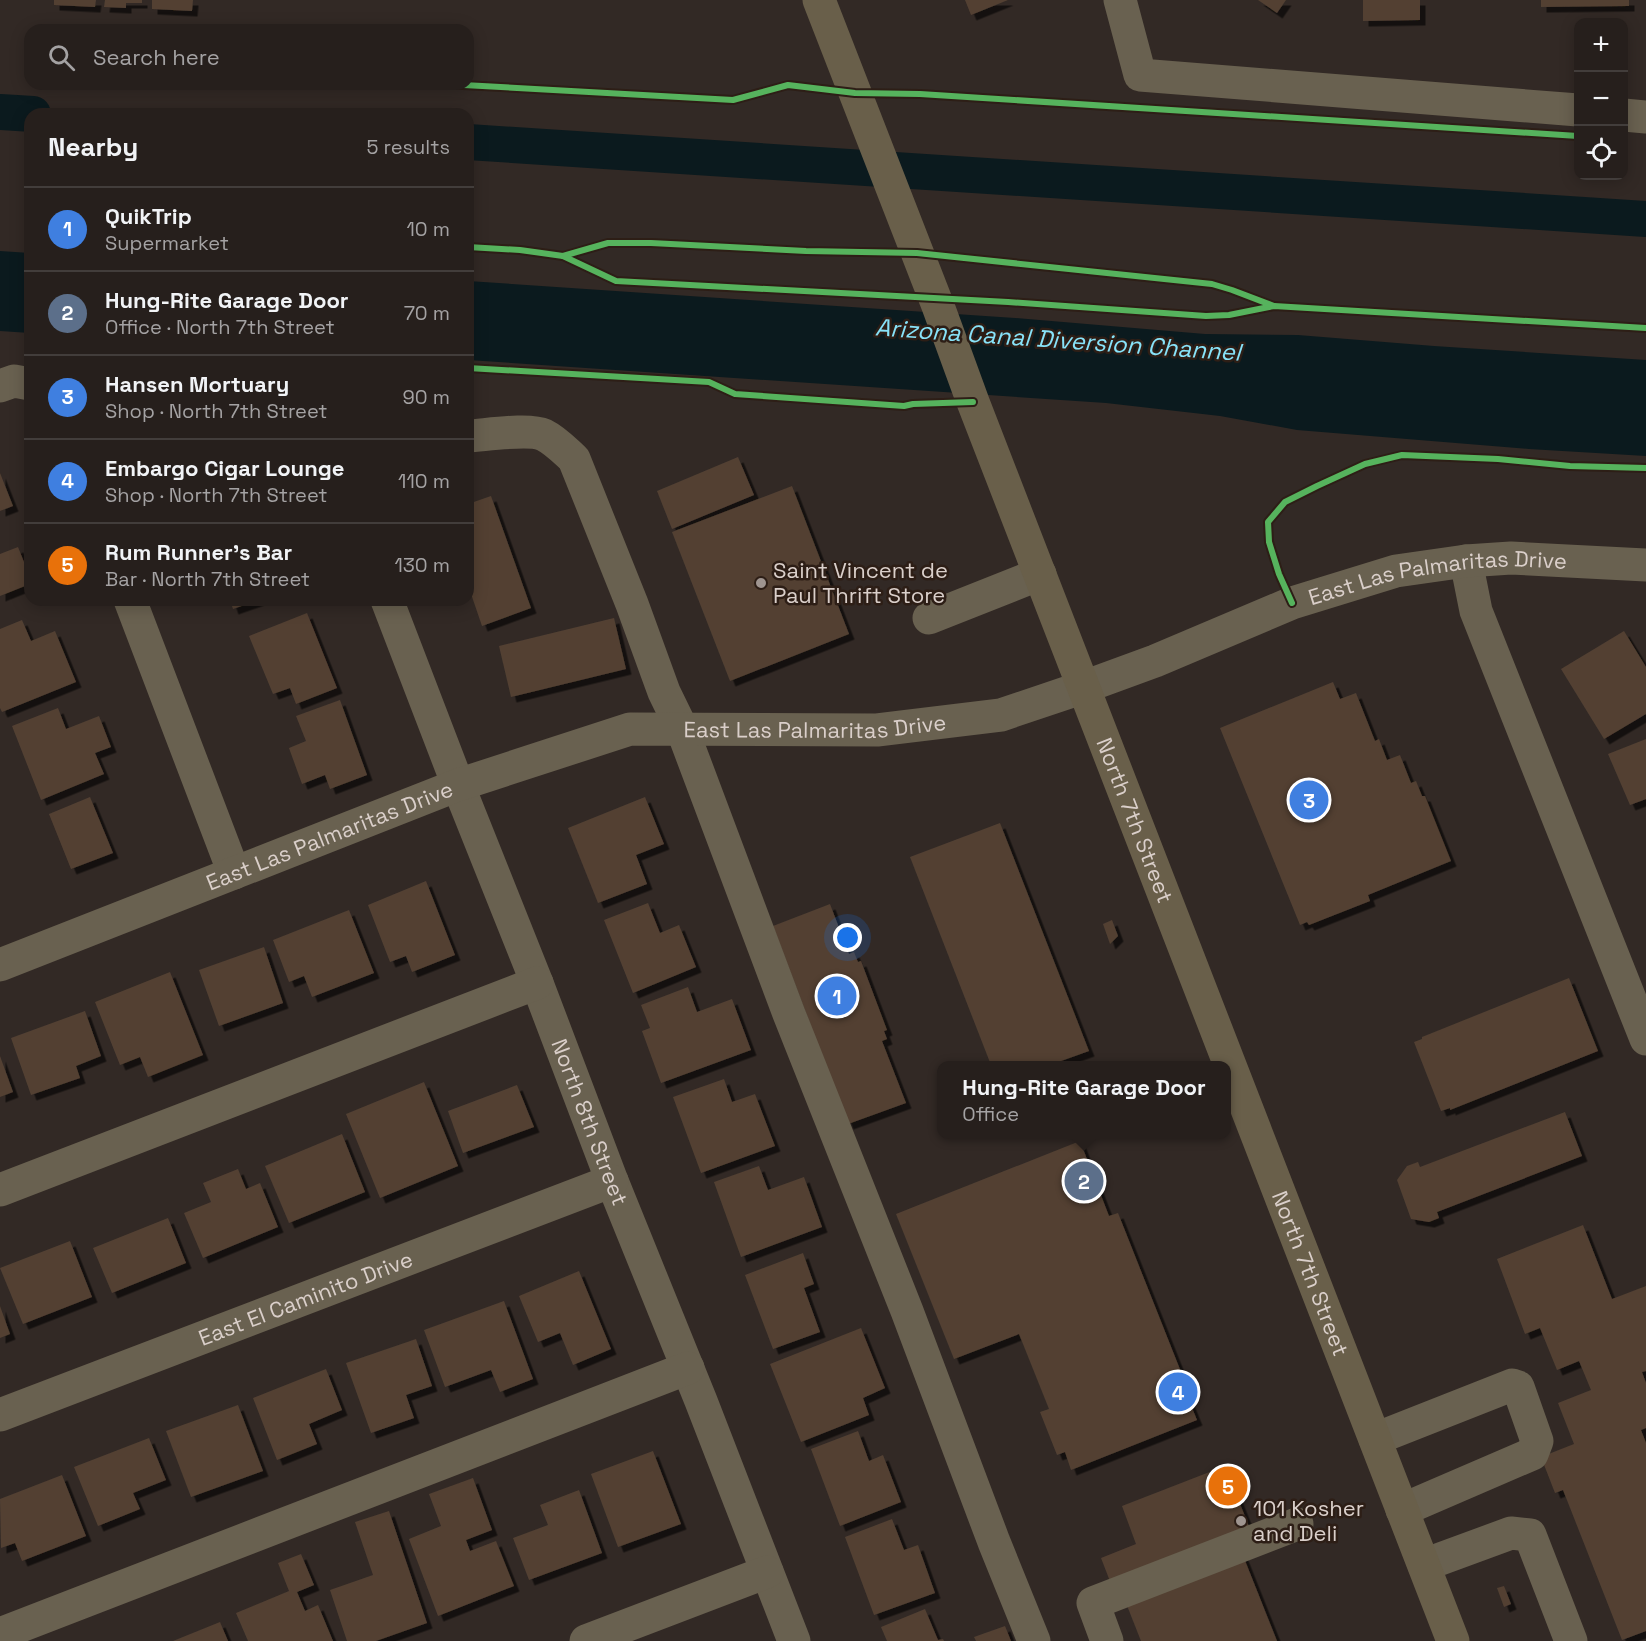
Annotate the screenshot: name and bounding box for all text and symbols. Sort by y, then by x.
map controls [1574,18,1628,180]
button: + [1574,18,1628,72]
search box [24,24,474,90]
icon: search [45,41,78,74]
text: Search here [93,43,220,71]
button: − [1574,72,1628,126]
button: locate [1574,126,1628,180]
text: Nearby [48,130,138,164]
text: 5 results [366,134,450,160]
text: QuikTrip [105,202,192,230]
text: 1 [63,216,72,242]
text: 10 m [406,216,450,242]
text: Supermarket [105,230,229,256]
text: Hung-Rite Garage Door [105,286,349,314]
text: 2 [62,300,73,326]
text: 70 m [404,300,450,326]
water label: Arizona Canal Diversion Channel [874,311,1245,368]
text: Office · North 7th Street [105,314,335,340]
text: Hansen Mortuary [105,370,289,398]
text: 3 [61,384,74,410]
text: 90 m [403,384,450,410]
text: Shop · North 7th Street [105,398,328,424]
text: Embargo Cigar Lounge [105,454,344,482]
text: 4 [61,468,74,494]
text: 110 m [398,468,450,494]
text: Shop · North 7th Street [105,482,328,508]
text: Rum Runner's Bar [105,538,292,566]
street label: East Las Palmaritas Drive [1305,544,1568,611]
text: 5 [62,552,74,578]
text: 130 m [394,552,450,578]
place label: Saint Vincent de Paul Thrift Store [773,556,948,609]
text: Bar · North 7th Street [105,566,310,592]
marker: Saint Vincent de Paul Thrift Store [754,576,768,590]
street label: East Las Palmaritas Drive [684,708,948,744]
street label: North 7th Street [1090,734,1180,907]
street label: East Las Palmaritas Drive [202,774,457,897]
pin: 3 [1290,778,1328,822]
your location [833,923,862,952]
pin: 1 [818,974,856,1018]
street label: North 8th Street [545,1035,634,1209]
popup [937,1061,1231,1139]
text: Hung-Rite Garage Door [962,1073,1206,1101]
text: Office [962,1101,1019,1127]
pin: 2 [1064,1158,1104,1204]
street label: North 7th Street [1266,1187,1355,1360]
street label: East El Caminito Drive [194,1245,417,1352]
pin: 4 [1158,1370,1198,1414]
pin: 5 [1208,1464,1248,1508]
place label: 101 Kosher and Deli [1253,1494,1364,1547]
marker: 101 Kosher and Deli [1234,1514,1248,1528]

